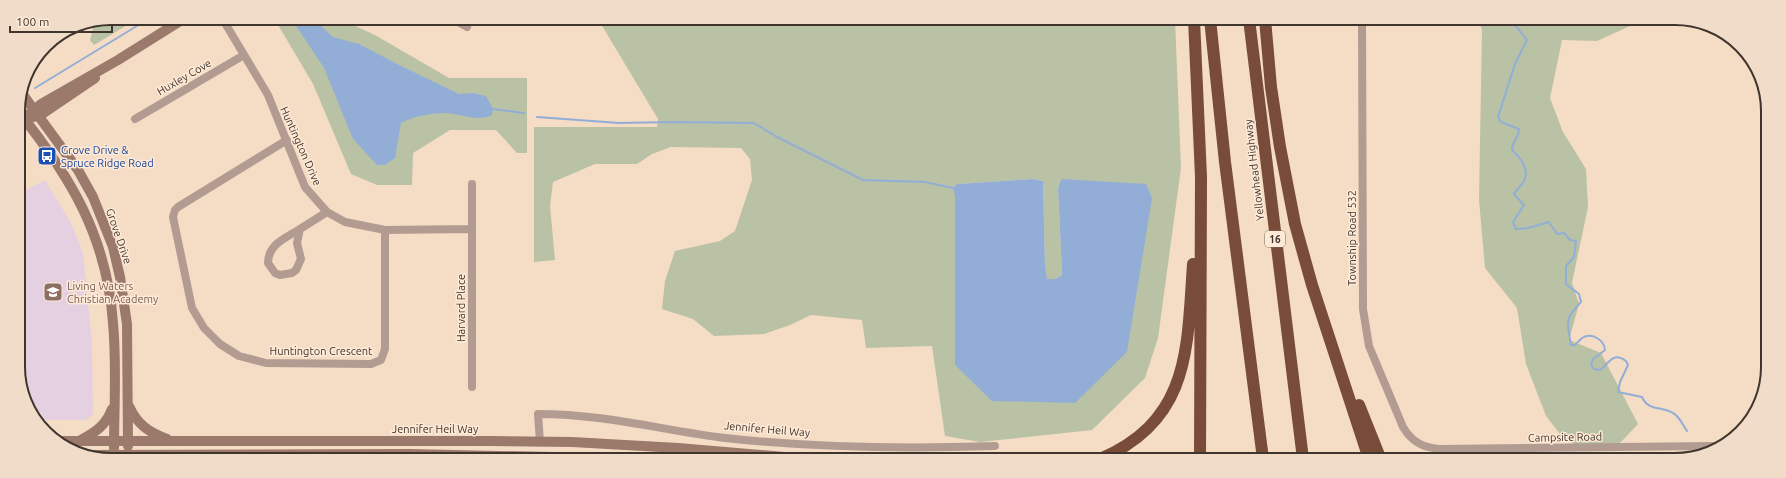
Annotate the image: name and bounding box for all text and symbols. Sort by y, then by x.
scale bar [10,8,112,34]
text: 100 m [16,15,49,28]
street label: Huxley Cove [155,57,213,97]
street label: Huntington Drive [278,105,324,187]
street label: Yellowhead Highway [1242,118,1266,221]
place label: Grove Drive & Spruce Ridge Road [61,144,154,169]
bus stop icon: Grove Drive & Spruce Ridge Road [36,145,58,167]
street label: Township Road 532 [1346,190,1358,286]
street label: Grove Drive [104,207,134,265]
road number: 16 [1265,231,1285,247]
street label: Harvard Place [455,274,467,342]
place label: Living Waters Christian Academy [67,280,159,305]
school or university icon: Living Waters Christian Academy [42,281,64,303]
street label: Huntington Crescent [270,345,373,357]
street label: Jennifer Heil Way [723,419,811,439]
street label: Jennifer Heil Way [392,423,479,435]
street label: Campsite Road [1528,430,1602,444]

